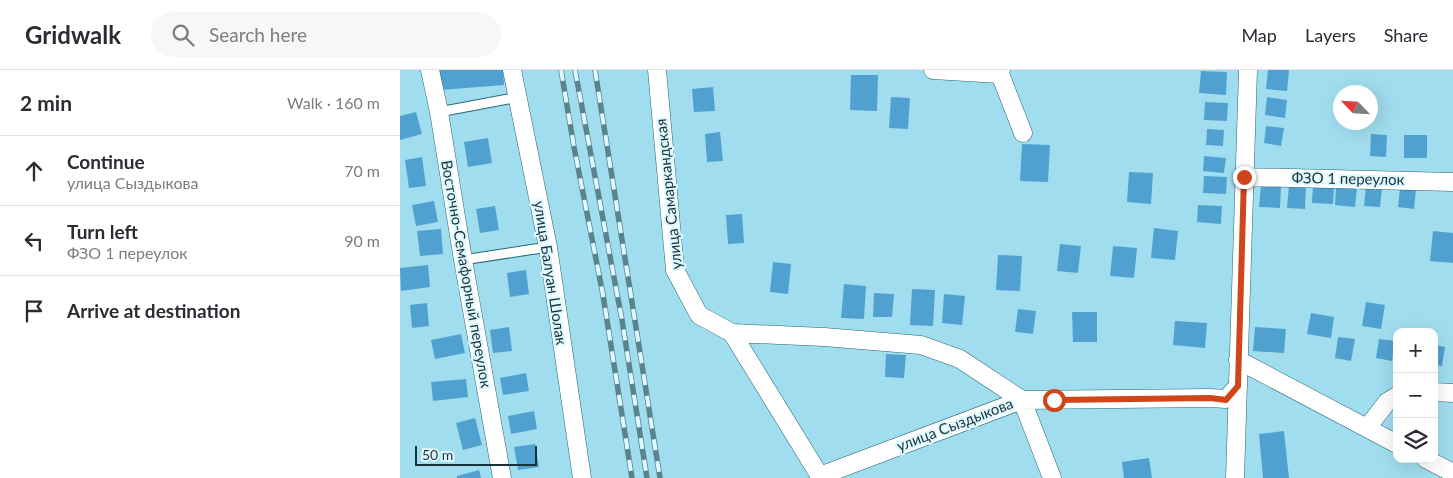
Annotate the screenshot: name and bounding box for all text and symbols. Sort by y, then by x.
search box [151,12,501,57]
text: Gridwalk [25,20,121,49]
icon: search [169,21,197,49]
text: Search here [209,23,307,46]
text: Map [1241,24,1277,46]
text: Layers [1305,24,1356,46]
text: Share [1384,24,1428,46]
north arrow [1333,85,1378,130]
text: 2 min [20,90,72,115]
text: Walk · 160 m [287,93,380,112]
street label: улица Самаркандская [651,118,685,270]
text: Continue [67,150,145,173]
icon: ahead [20,157,48,185]
street label: Восточно-Семафорный переулок [438,159,496,389]
text: 70 m [344,161,380,180]
route end [1233,166,1256,189]
street label: ФЗО 1 переулок [1291,168,1405,188]
text: улица Сыздыкова [67,173,198,192]
street label: улица Балуан Шолак [531,199,571,346]
text: Turn left [67,220,138,243]
icon: left [20,227,48,255]
text: 90 m [344,231,380,250]
text: ФЗО 1 переулок [67,243,188,262]
icon: arrive [20,297,48,325]
text: Arrive at destination [67,299,240,322]
map controls [1393,328,1438,463]
button: + [1393,328,1438,373]
button: − [1393,373,1438,418]
route start [1043,389,1066,412]
street label: улица Сыздыкова [894,394,1015,455]
button: layers [1393,418,1438,463]
scale bar [415,443,538,466]
text: 50 m [422,446,453,463]

